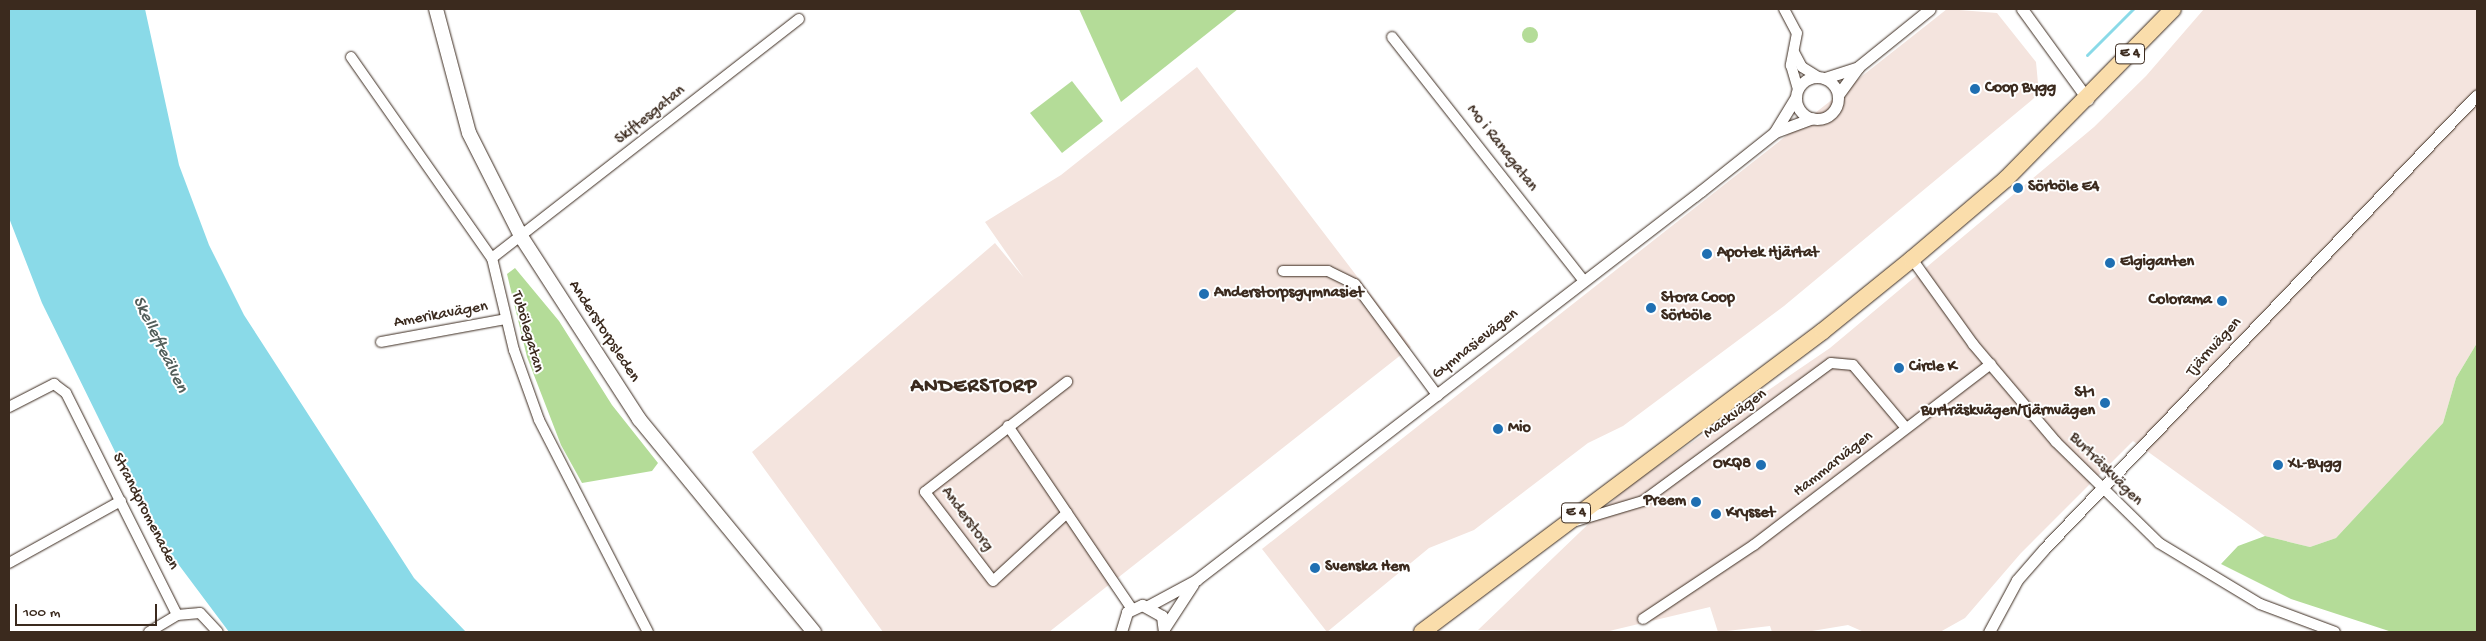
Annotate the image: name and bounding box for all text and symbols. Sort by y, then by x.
road number: E 4 [2115,42,2145,66]
place label: Coop Bygg [1985,79,2056,99]
street label: Skiftesgatan [612,82,690,150]
marker: Coop Bygg [1969,83,1981,95]
street label: Mo i Ranagatan [1461,102,1541,196]
place label: Sörböle E4 [2028,178,2099,198]
marker: Sörböle E4 [2012,182,2024,194]
place label: Apotek Hjärtat [1717,244,1819,264]
marker: Apotek Hjärtat [1701,248,1713,260]
place label: Elgiganten [2120,253,2194,273]
marker: Elgiganten [2104,257,2116,269]
street label: Anderstorpsleden [563,277,643,387]
place label: Anderstorpsgymnasiet [1214,284,1363,304]
marker: Anderstorpsgymnasiet [1198,288,1210,300]
street label: Tubölegatan [505,289,547,375]
place label: Stora Coop Sörböle [1661,289,1735,327]
place label: Colorama [2148,291,2212,311]
water label: Skellefteälven [126,293,192,397]
marker: Colorama [2216,295,2228,307]
street label: Amerikavägen [393,298,489,334]
marker: Stora Coop Sörböle [1645,302,1657,314]
street label: Gymnasievägen [1429,305,1523,385]
street label: Tjärnvägen [2183,314,2247,382]
place label: Circle K [1909,358,1957,378]
marker: Circle K [1893,362,1905,374]
district label: ANDERSTORP [909,375,1039,401]
place label: St1 Burträskvägen/Tjärnvägen [1921,384,2095,422]
street label: Mackvägen [1701,386,1771,444]
marker: St1 Burträskvägen/Tjärnvägen [2099,397,2111,409]
place label: Mio [1508,419,1531,439]
marker: Mio [1492,423,1504,435]
street label: Hammarvägen [1790,428,1878,502]
street label: Burträskvägen [2064,429,2146,511]
street label: Strandpromenaden [106,450,182,574]
place label: OKQ8 [1713,455,1751,475]
place label: XL-Bygg [2288,455,2342,475]
marker: OKQ8 [1755,459,1767,471]
marker: XL-Bygg [2272,459,2284,471]
street label: Anderstorg [936,484,996,556]
place label: Preem [1644,492,1686,512]
marker: Preem [1690,496,1702,508]
road number: E 4 [1561,500,1591,526]
place label: Krysset [1726,504,1775,524]
marker: Krysset [1710,508,1722,520]
place label: Svenska Hem [1325,558,1410,578]
marker: Svenska Hem [1309,562,1321,574]
scale bar [18,594,160,626]
text: 100 m [23,604,60,622]

